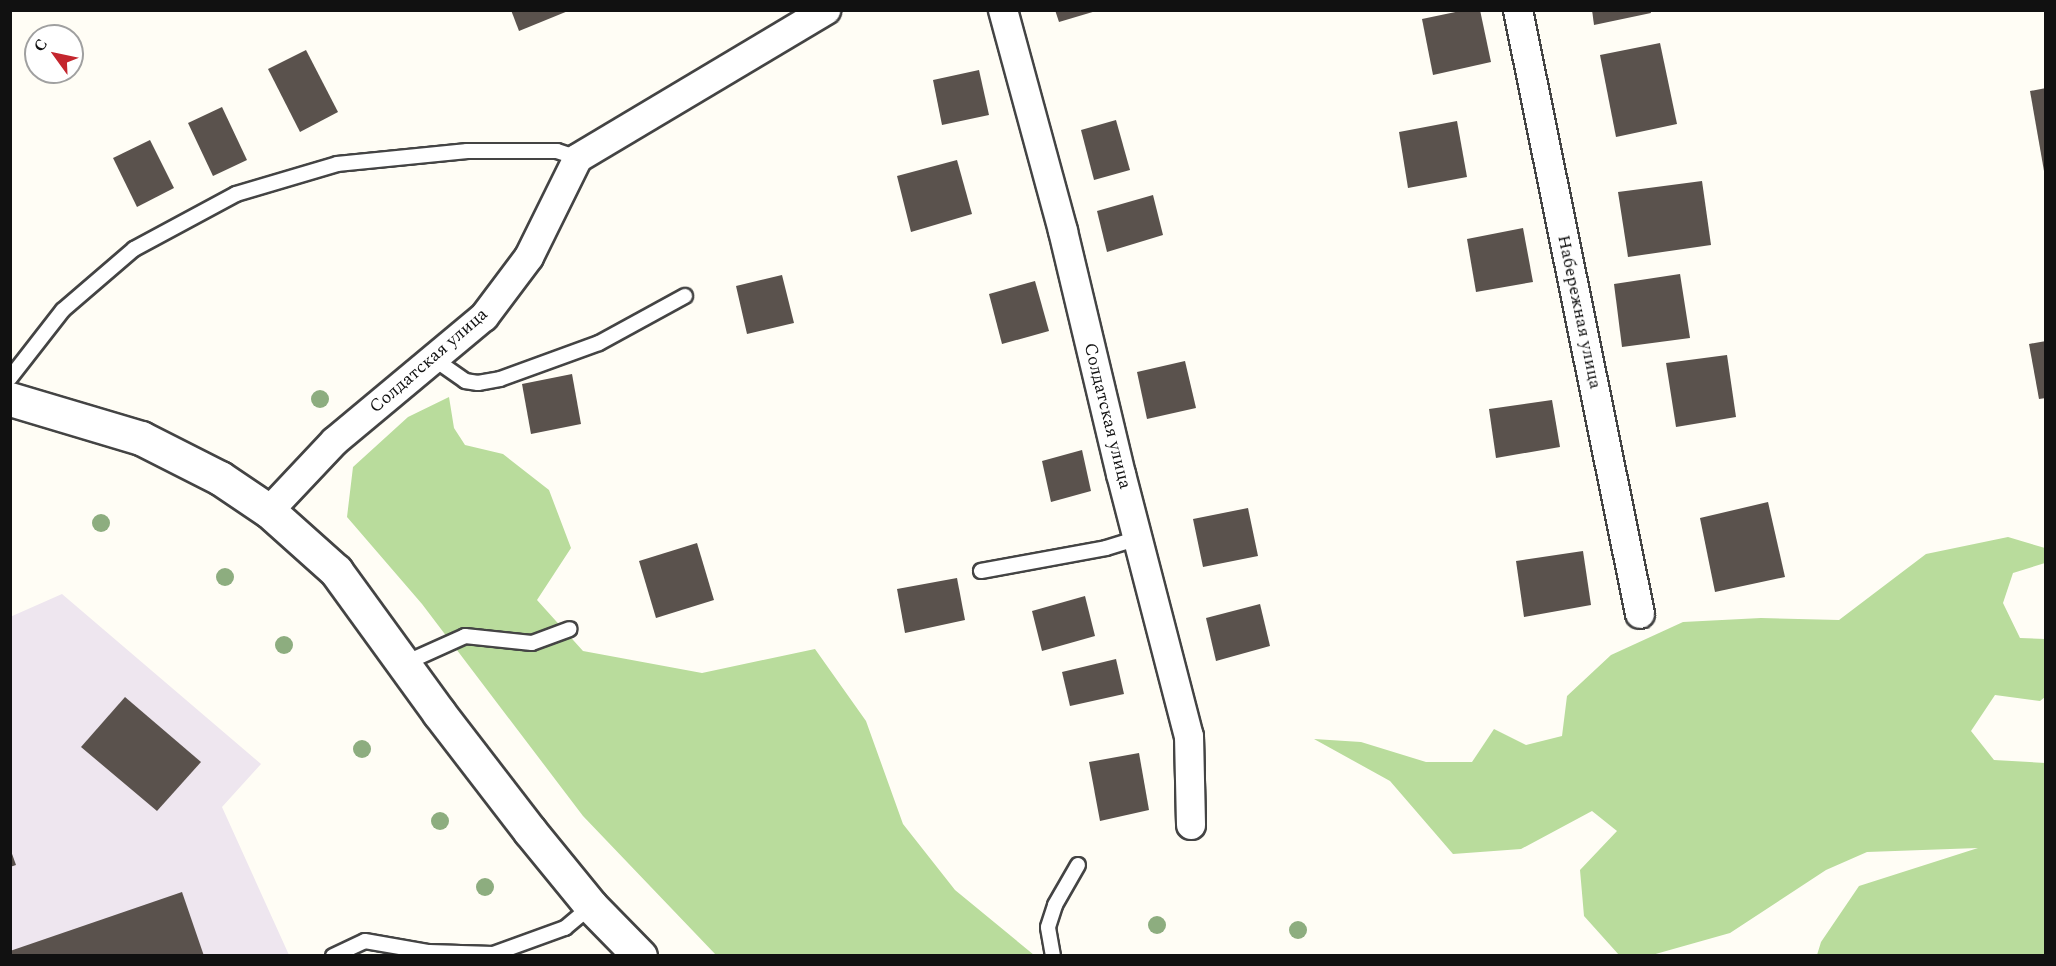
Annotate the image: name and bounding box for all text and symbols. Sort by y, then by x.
north arrow [24,24,84,84]
text: С [27,34,54,57]
street label: Набережная улица [1552,233,1606,391]
street label: Солдатская улица [365,304,493,418]
street label: Солдатская улица [1078,341,1136,491]

